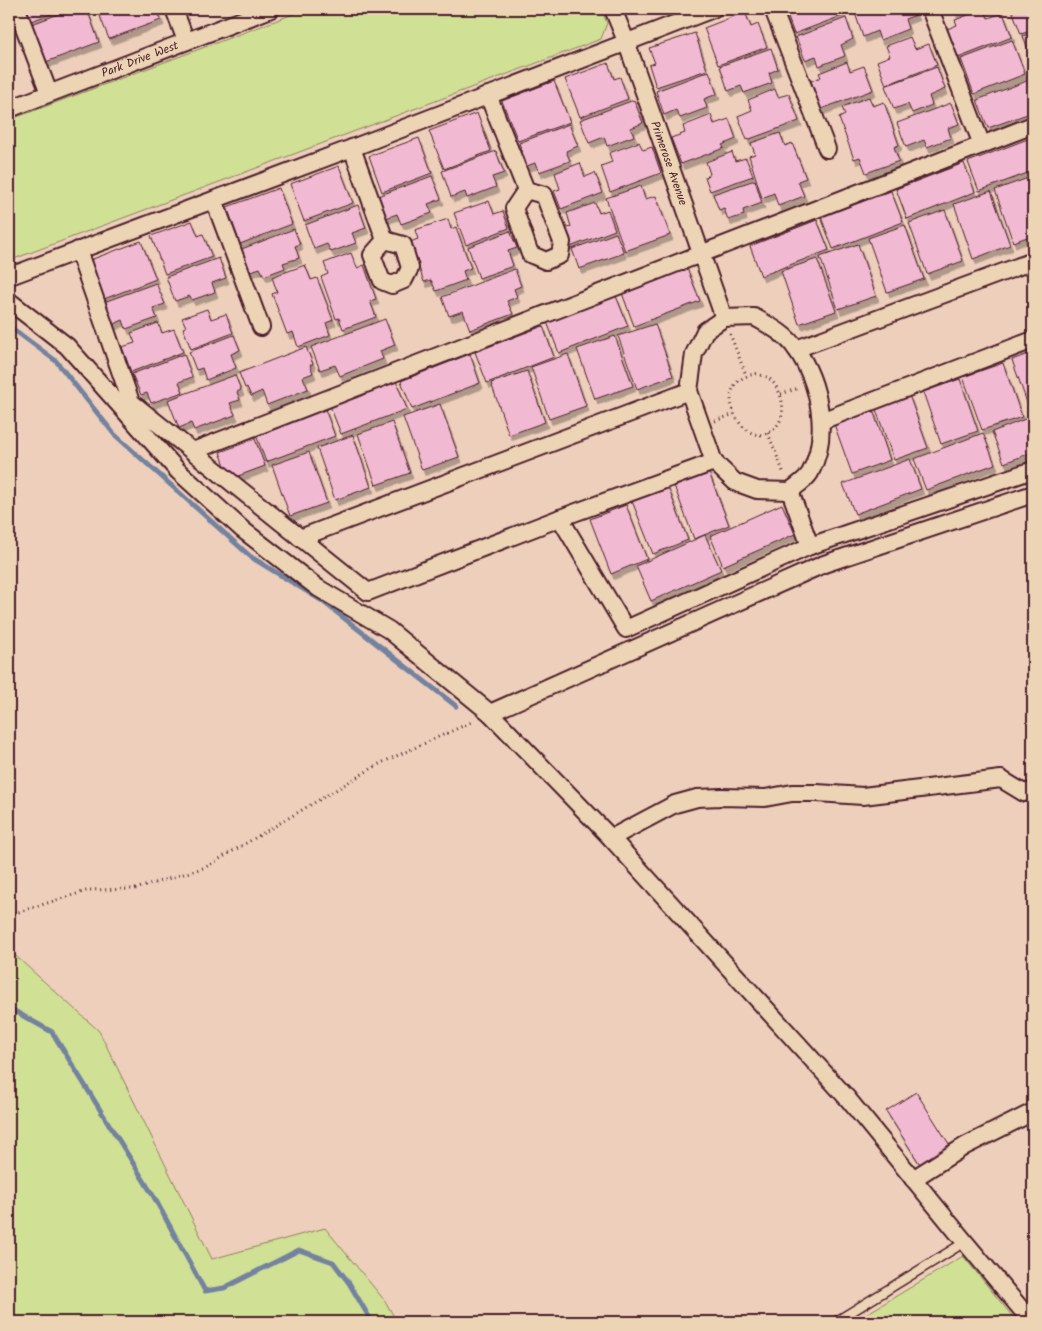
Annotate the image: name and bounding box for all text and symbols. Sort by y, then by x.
street label: Park Drive West [99,36,182,83]
street label: Primerose Avenue [645,118,693,209]

